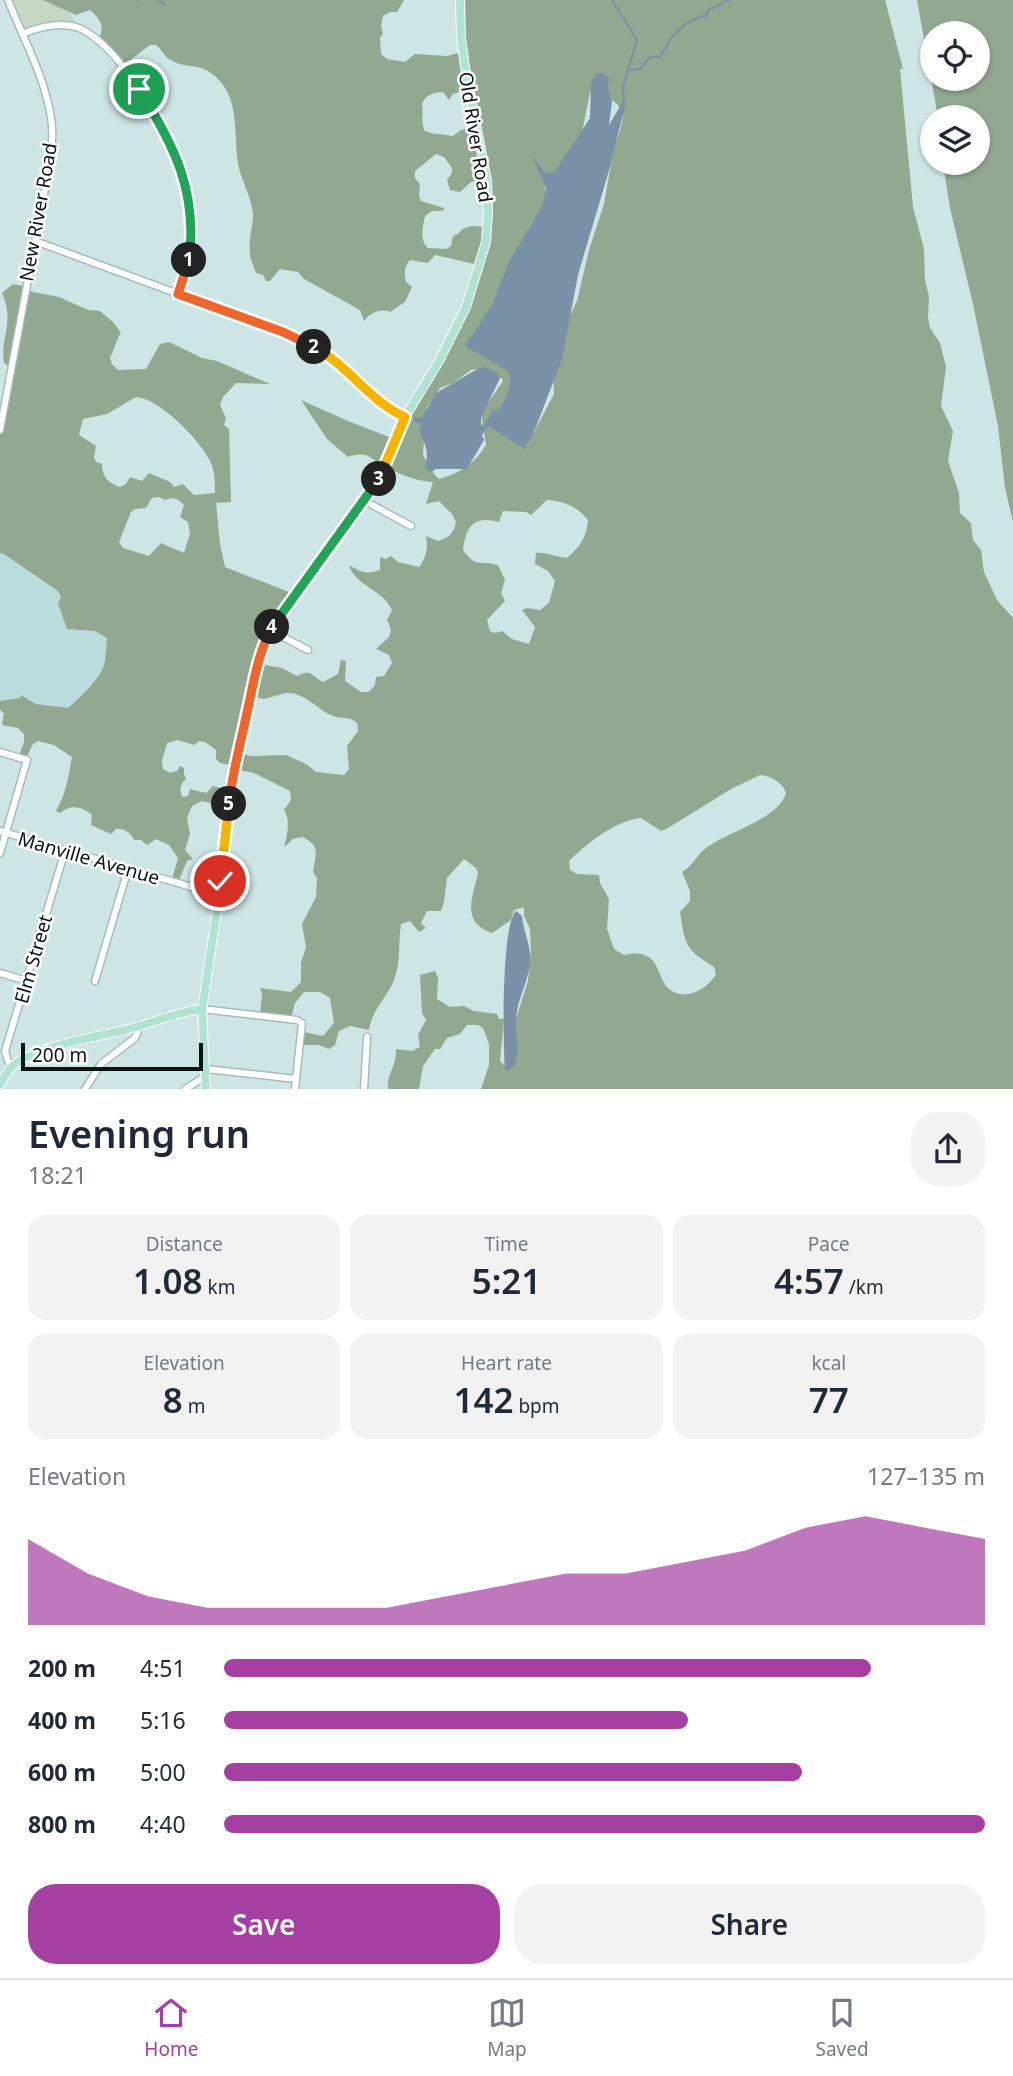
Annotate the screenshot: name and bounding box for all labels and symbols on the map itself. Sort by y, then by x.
pin [109,59,169,119]
street label: Old River Road [453,70,499,204]
street label: New River Road [13,141,63,283]
pin: 1 [172,243,206,278]
pin: 2 [296,330,332,364]
pin: 3 [362,462,396,496]
pin: 4 [254,610,290,644]
pin: 5 [212,786,246,822]
street label: Manville Avenue [15,825,163,891]
pin [190,851,250,911]
street label: Elm Street [8,911,58,1006]
scale bar [21,1040,203,1072]

